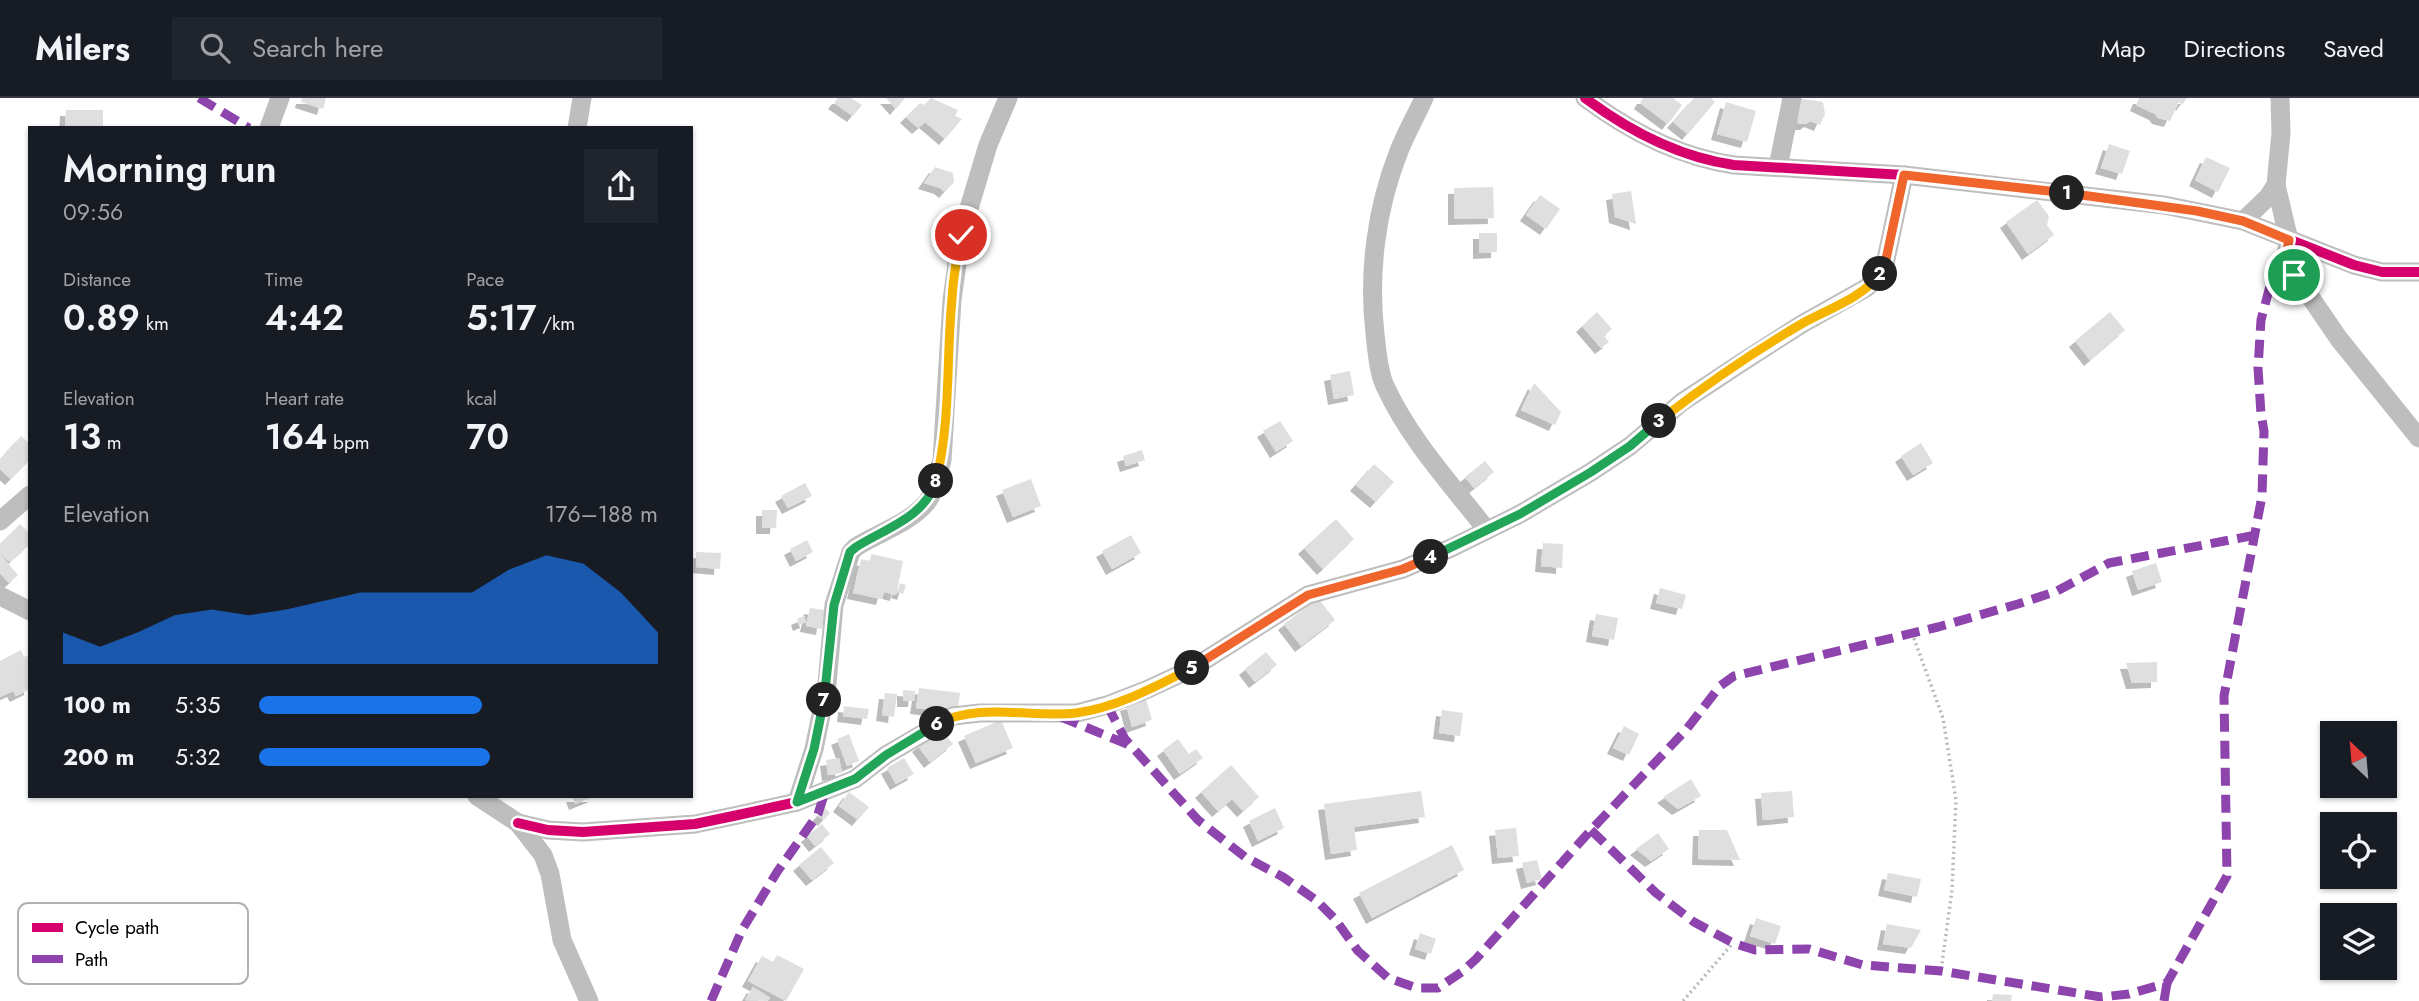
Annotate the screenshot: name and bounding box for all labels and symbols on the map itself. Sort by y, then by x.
pin: 1 [2050,176,2084,210]
pin [931,205,991,265]
pin [2264,245,2324,305]
pin: 2 [1862,256,1898,292]
pin: 3 [1642,404,1676,438]
pin: 8 [918,464,954,498]
pin: 4 [1414,540,1448,574]
pin: 5 [1174,650,1210,686]
pin: 7 [806,682,842,718]
pin: 6 [920,706,954,742]
north arrow [2320,721,2398,798]
legend [18,903,248,984]
text: Cycle path [75,914,160,941]
text: Path [75,946,109,973]

